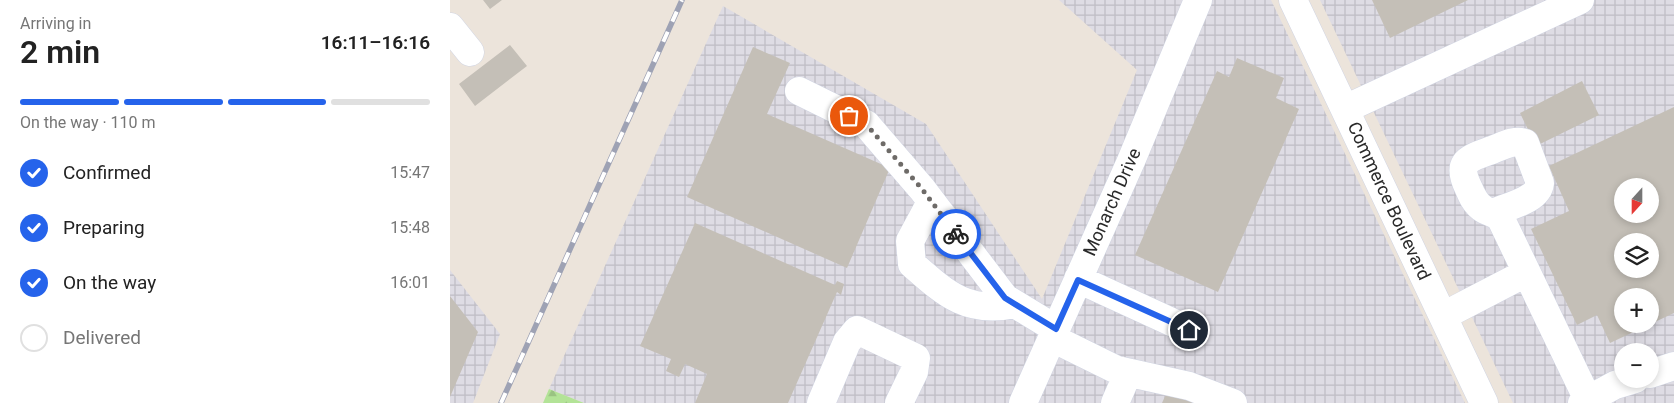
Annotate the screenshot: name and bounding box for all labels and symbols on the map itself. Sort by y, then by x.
pin [828,95,870,137]
street label: Commerce Boulevard [1344,118,1435,283]
street label: Monarch Drive [1078,145,1145,259]
north arrow [1614,178,1659,222]
courier [931,209,981,259]
pin [1168,309,1210,351]

